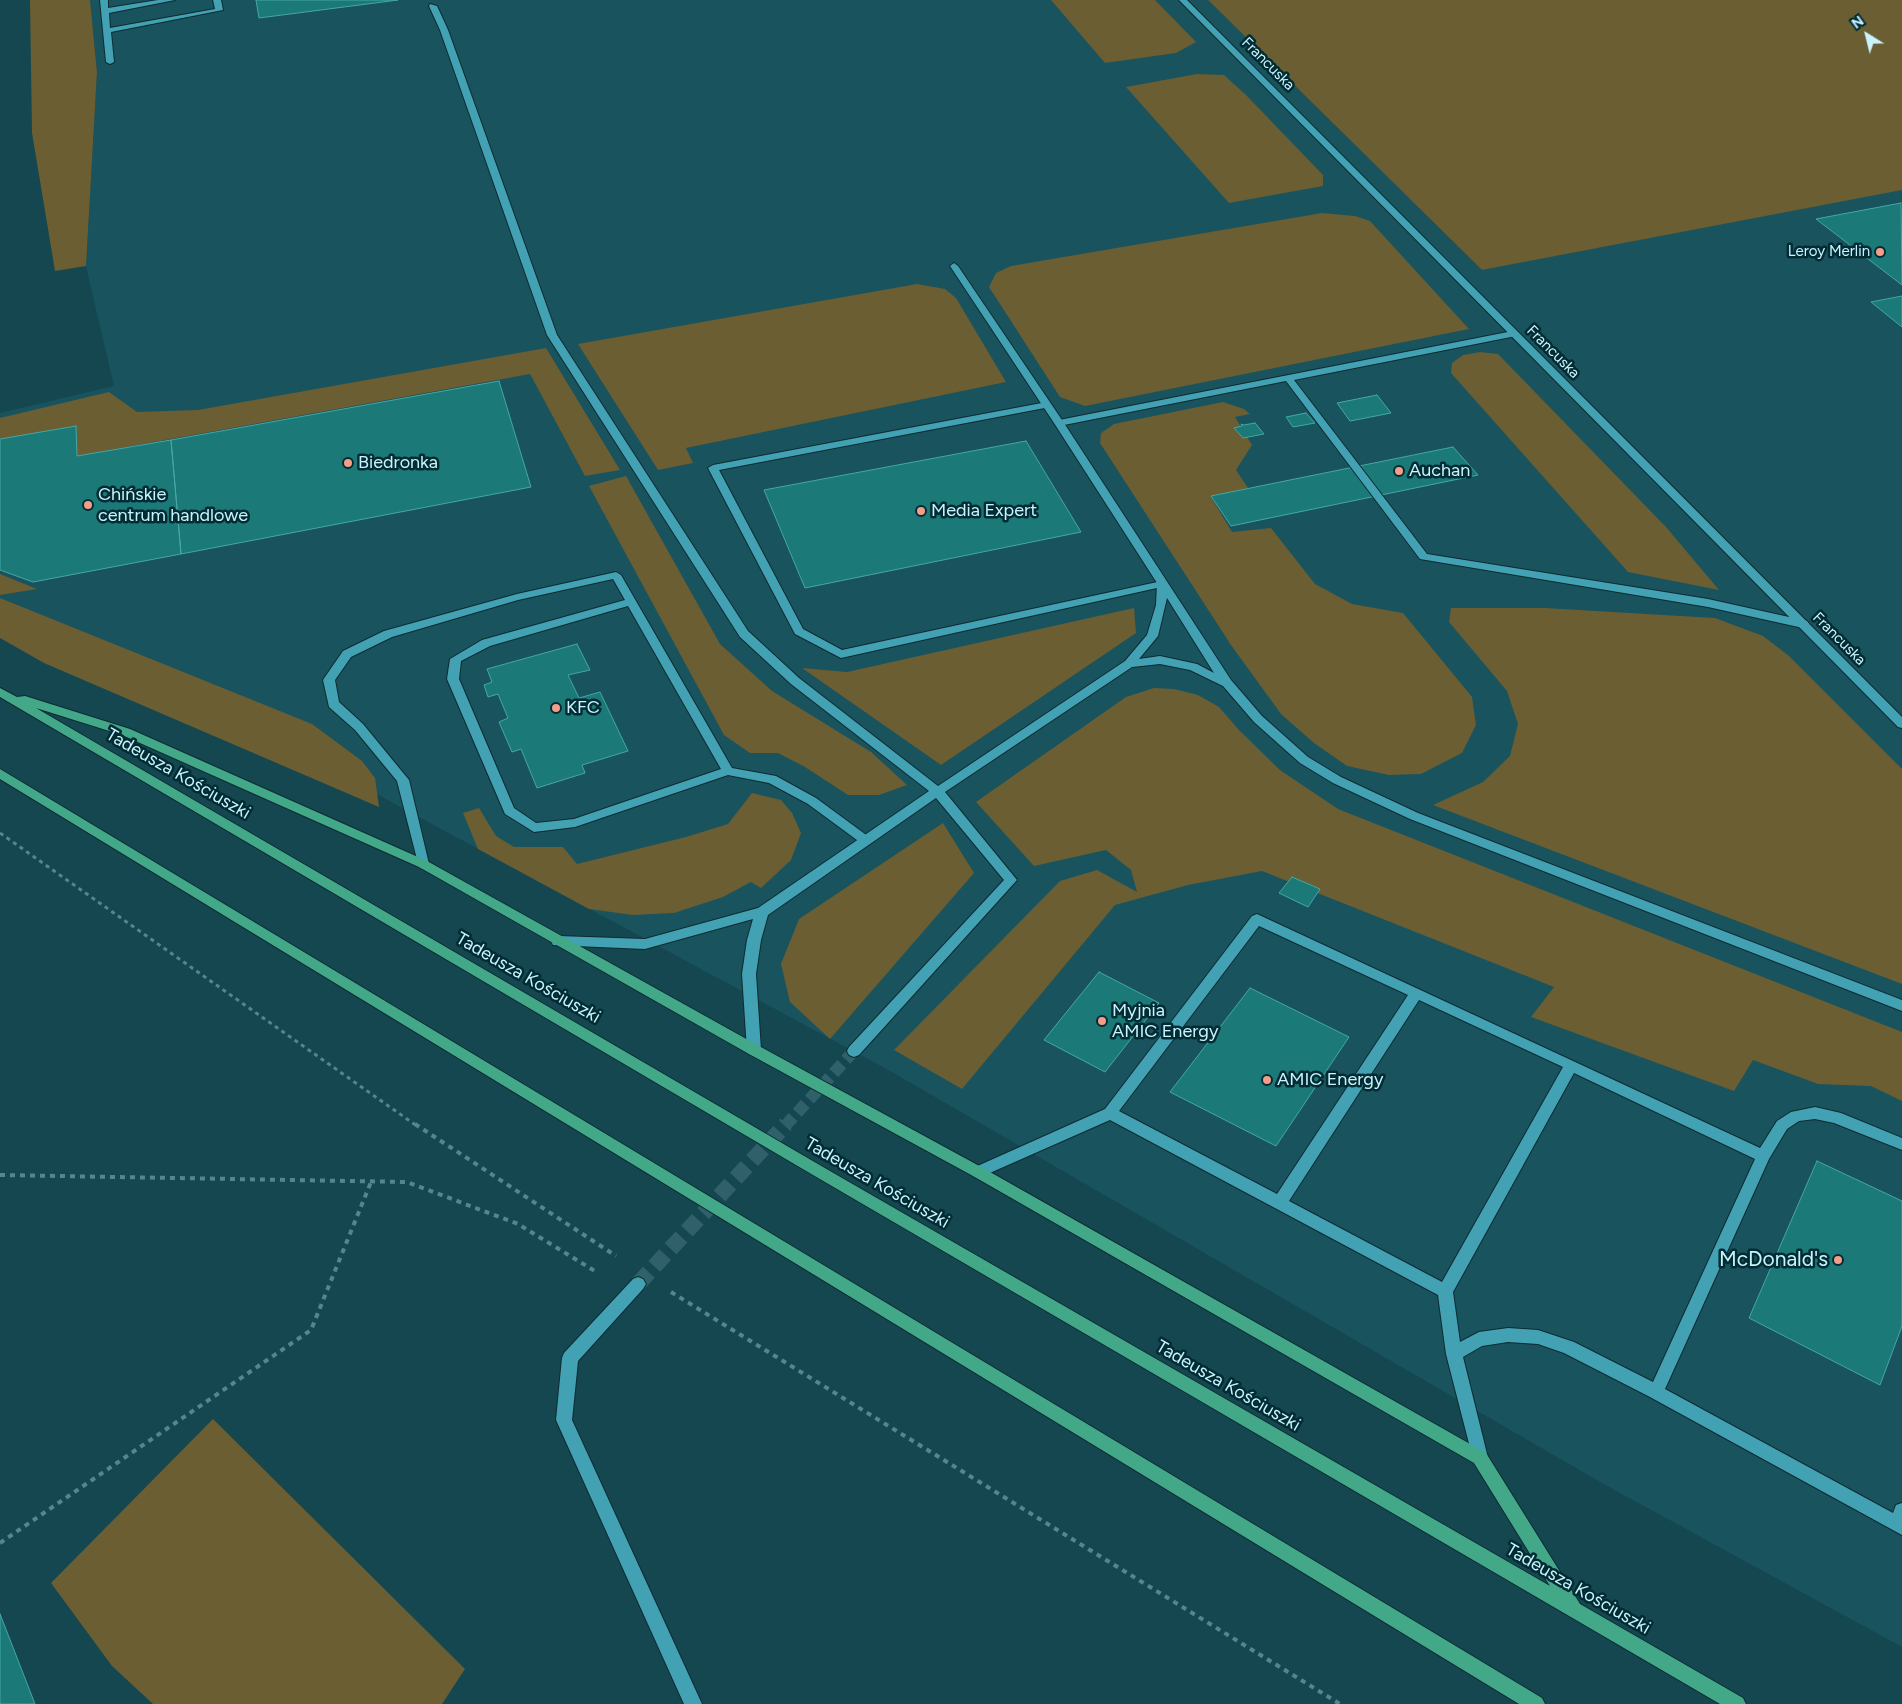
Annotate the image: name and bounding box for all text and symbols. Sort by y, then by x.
north arrow [1842,10,1892,60]
text: N [1849,12,1867,33]
street label: Francuska [1238,34,1298,94]
place label: Leroy Merlin [1788,243,1870,261]
marker: Leroy Merlin [1874,246,1886,258]
street label: Francuska [1523,322,1583,382]
place label: Biedronka [358,452,438,474]
marker: Biedronka [342,457,354,469]
place label: Auchan [1409,460,1470,482]
marker: Auchan [1393,465,1405,477]
place label: Chińskie centrum handlowe [98,484,248,526]
marker: Chińskie centrum handlowe [82,499,94,511]
place label: Media Expert [931,500,1037,522]
marker: Media Expert [915,505,927,517]
street label: Francuska [1809,609,1869,669]
place label: KFC [566,697,600,719]
marker: KFC [550,702,562,714]
street label: Tadeusza Kościuszki [102,724,254,824]
street label: Tadeusza Kościuszki [452,928,604,1028]
place label: Myjnia AMIC Energy [1112,1000,1218,1042]
marker: Myjnia AMIC Energy [1096,1015,1108,1027]
place label: AMIC Energy [1277,1069,1383,1091]
marker: AMIC Energy [1261,1074,1273,1086]
street label: Tadeusza Kościuszki [801,1133,953,1233]
place label: McDonald's [1719,1247,1828,1273]
marker: McDonald's [1832,1254,1844,1266]
street label: Tadeusza Kościuszki [1152,1336,1304,1436]
street label: Tadeusza Kościuszki [1502,1539,1654,1639]

